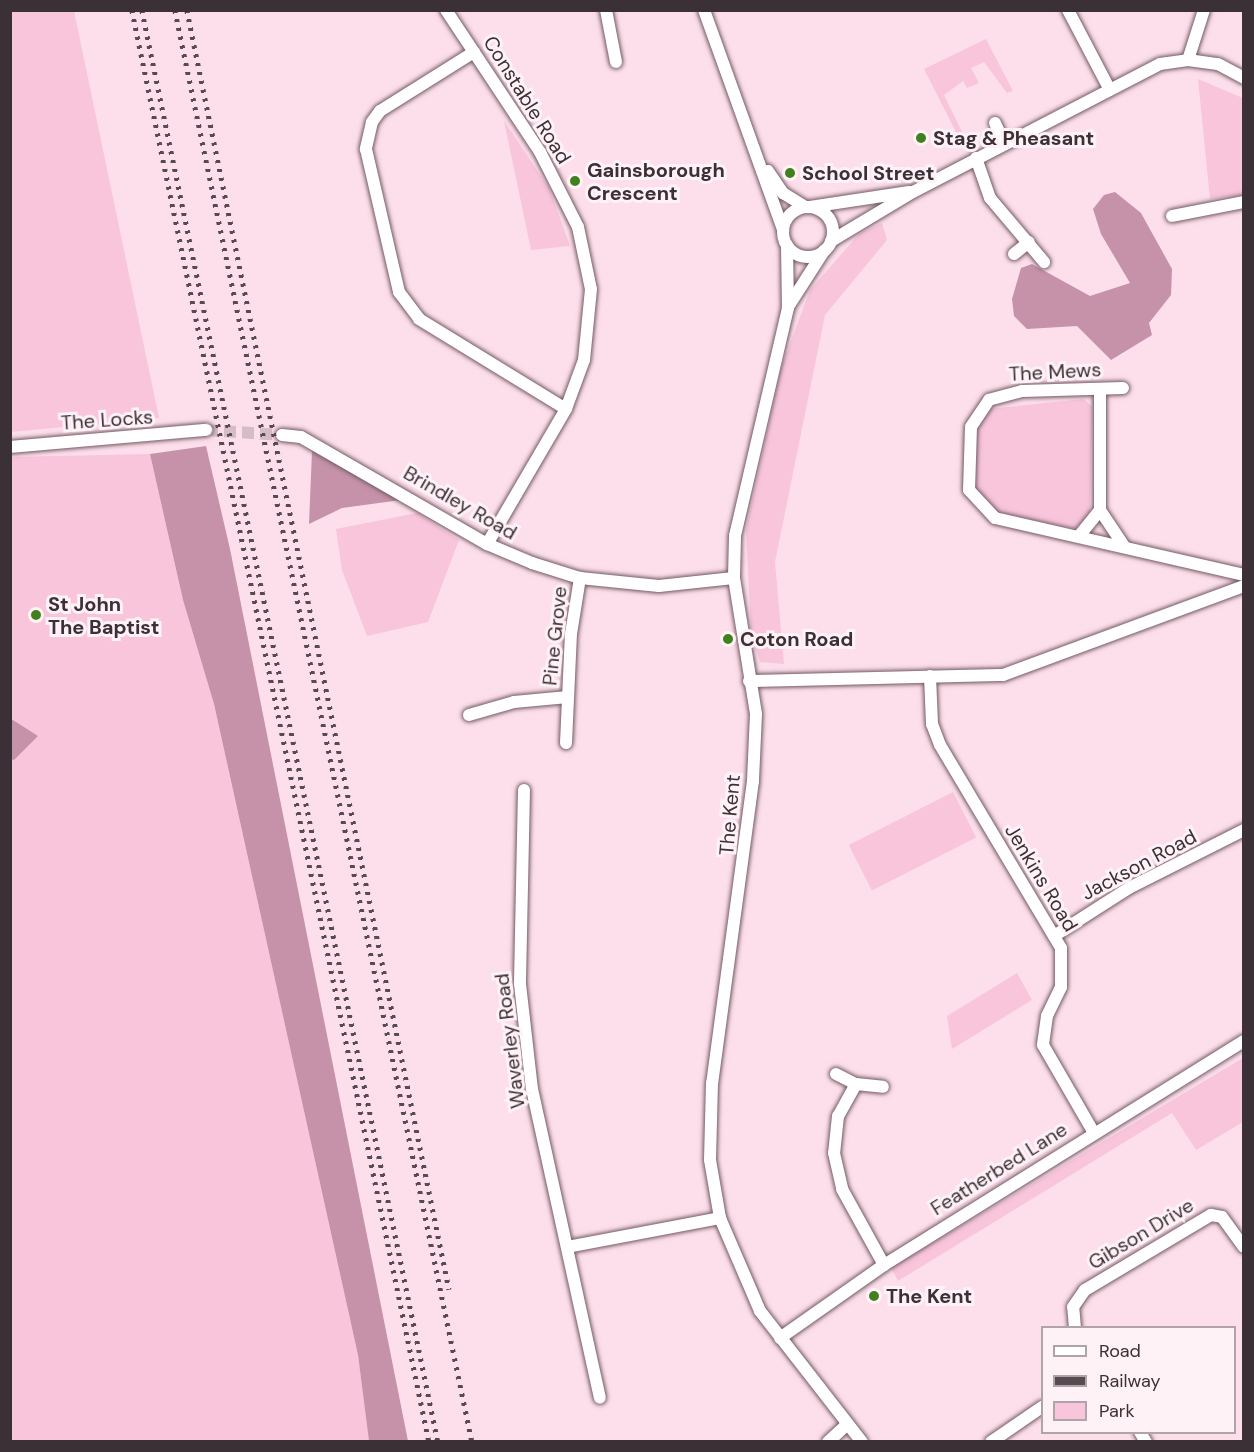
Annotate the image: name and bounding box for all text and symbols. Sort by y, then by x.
street label: Constable Road [478,32,576,168]
place label: Stag & Pheasant [933,126,1094,150]
marker: Stag & Pheasant [914,131,928,145]
place label: Gainsborough Crescent [587,158,725,205]
place label: School Street [802,161,934,185]
marker: School Street [783,166,797,180]
marker: Gainsborough Crescent [568,174,582,188]
street label: The Mews [1008,358,1102,386]
street label: The Locks [60,405,154,435]
street label: Brindley Road [399,461,521,545]
street label: Pine Grove [538,585,572,687]
place label: St John The Baptist [48,592,159,639]
marker: St John The Baptist [29,608,43,622]
place label: Coton Road [740,627,853,651]
marker: Coton Road [721,632,735,646]
street label: The Kent [715,774,745,856]
street label: Jenkins Road [1000,820,1082,936]
street label: Jackson Road [1077,825,1201,905]
street label: Waverley Road [490,972,530,1110]
street label: Featherbed Lane [926,1117,1072,1221]
street label: Gibson Drive [1084,1193,1198,1275]
place label: The Kent [886,1284,972,1308]
marker: The Kent [867,1289,881,1303]
legend [1041,1326,1236,1434]
text: Road [1099,1339,1141,1363]
text: Railway [1099,1369,1161,1393]
text: Park [1099,1399,1135,1423]

